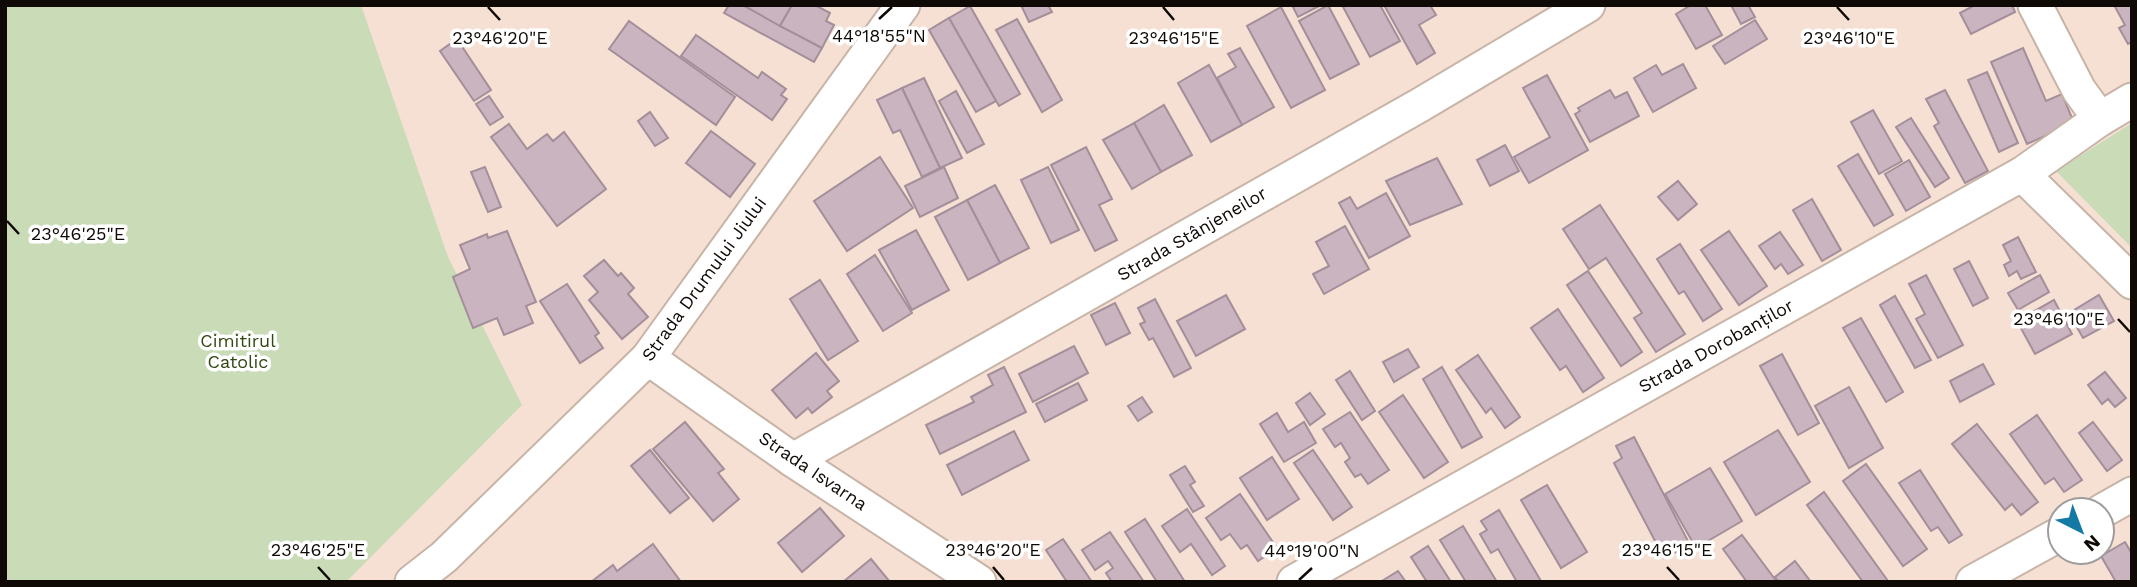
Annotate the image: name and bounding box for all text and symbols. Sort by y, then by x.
text: 44°18'55"N [832,25,926,46]
text: 23°46'20"E [452,27,548,48]
text: 23°46'15"E [1128,27,1220,48]
text: 23°46'10"E [1803,27,1895,48]
street label: Strada Stânjeneilor [1113,182,1270,285]
street label: Strada Drumului Jiului [637,193,770,365]
text: 23°46'25"E [31,223,125,244]
street label: Strada Dorobanților [1635,294,1797,397]
text: 23°46'10"E [2013,308,2105,329]
park label: Cimitirul Catolic [200,330,276,372]
street label: Strada Isvarna [755,427,871,515]
north arrow [2046,496,2116,566]
text: N [2079,530,2105,557]
text: 23°46'25"E [271,539,365,560]
text: 23°46'20"E [945,539,1041,560]
text: 23°46'15"E [1621,539,1713,560]
text: 44°19'00"N [1264,540,1360,561]

